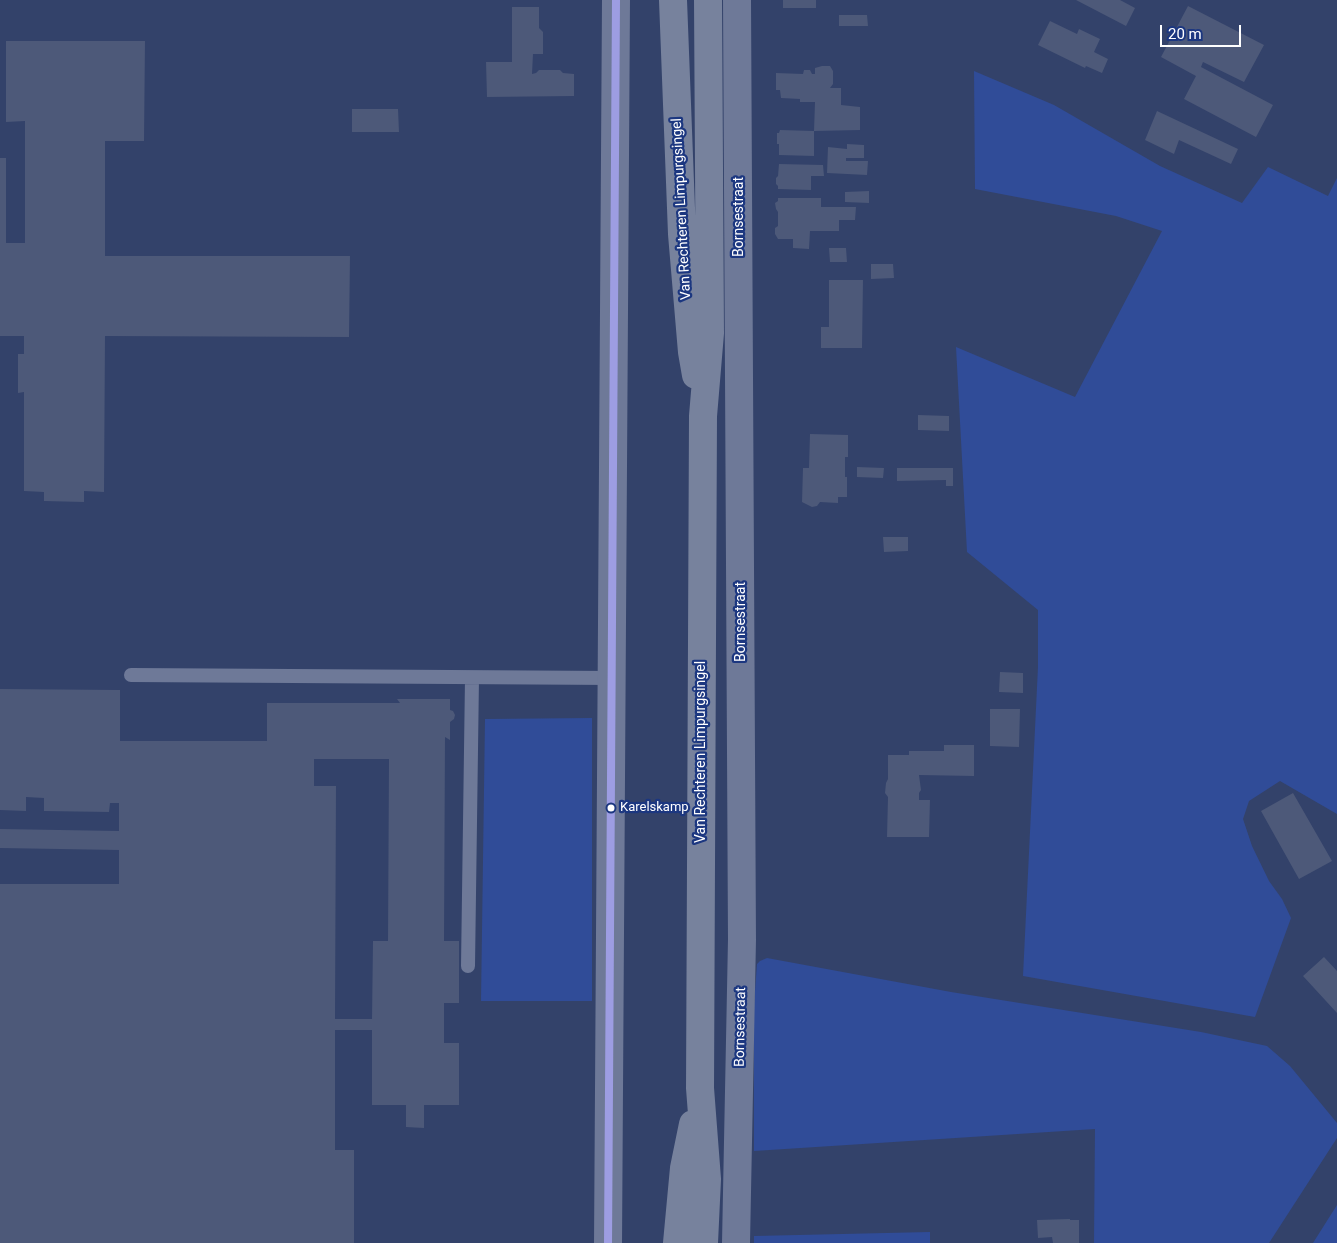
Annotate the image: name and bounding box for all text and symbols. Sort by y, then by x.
scale bar [1162,15,1243,47]
text: 20 m [1168,25,1202,43]
street label: Van Rechteren Limpurgsingel [669,118,695,300]
street label: Bornsestraat [731,177,747,257]
street label: Bornsestraat [733,582,749,662]
street label: Van Rechteren Limpurgsingel [693,661,709,843]
place label: Karelskamp [620,800,689,816]
marker: Karelskamp [606,803,616,813]
street label: Bornsestraat [732,987,750,1067]

